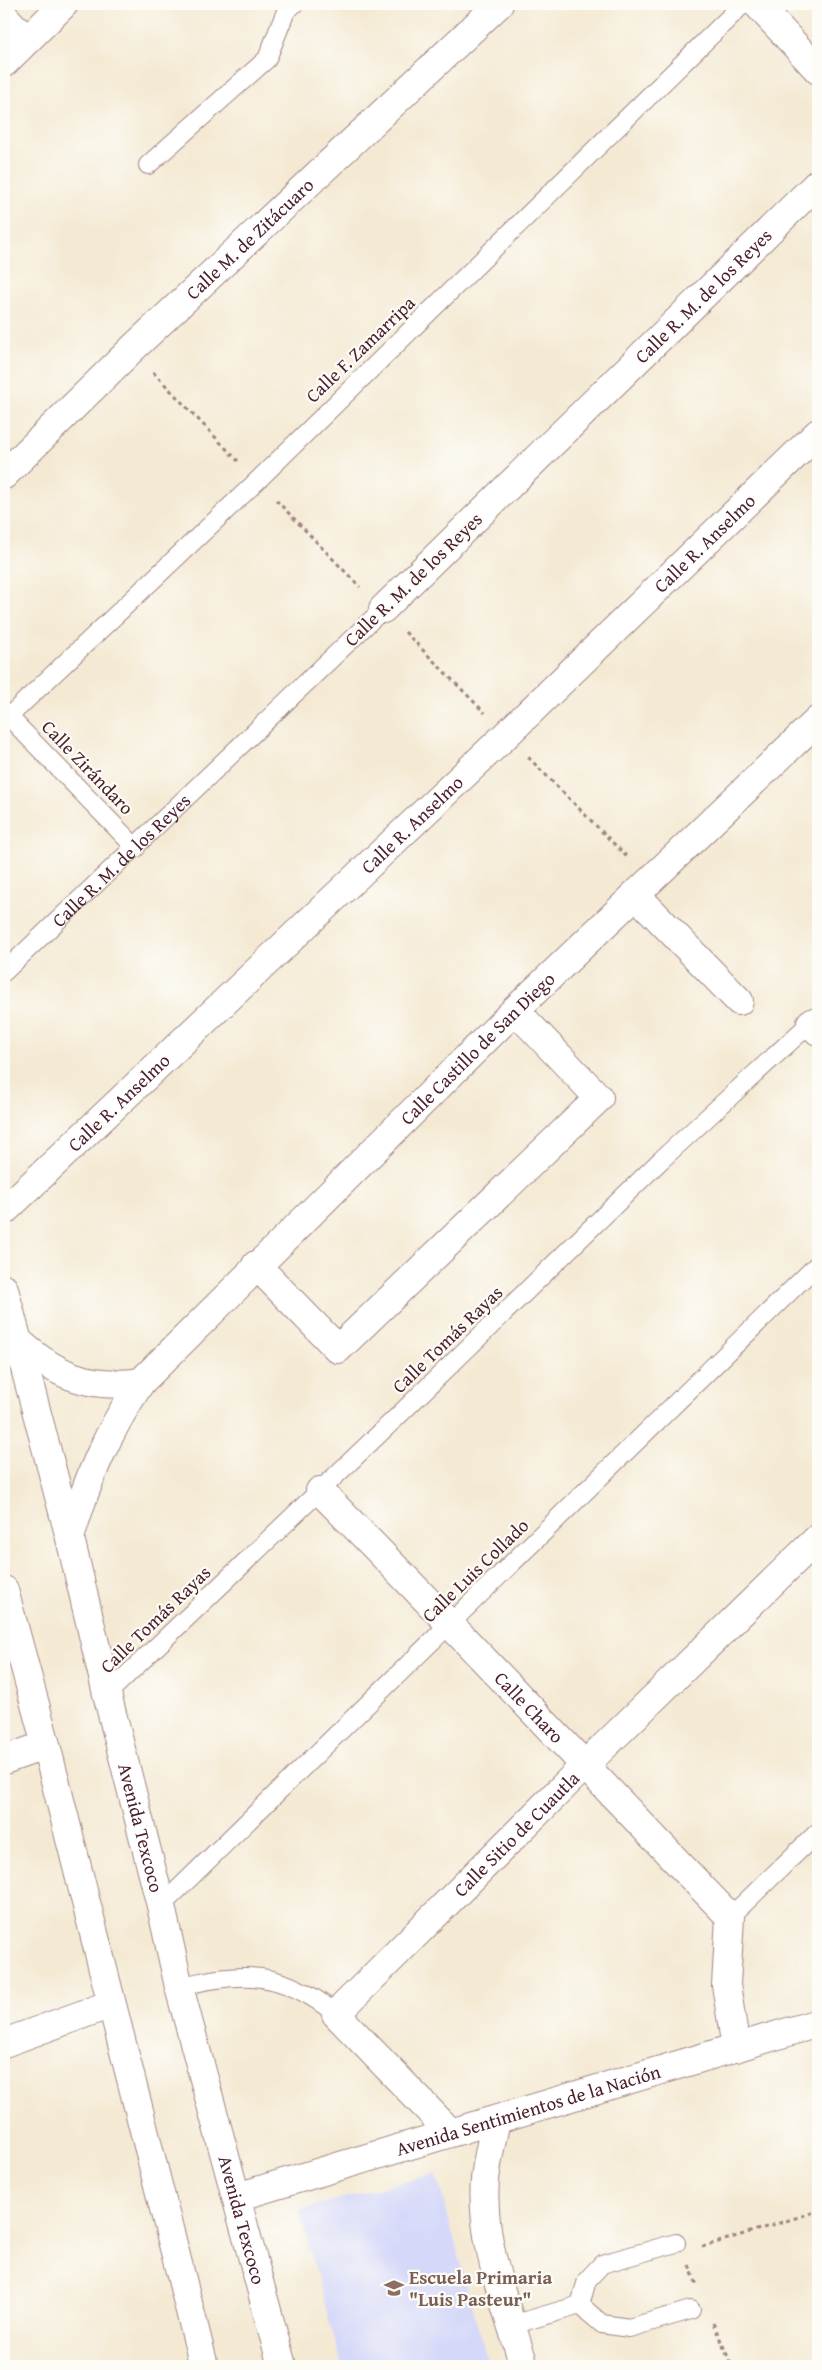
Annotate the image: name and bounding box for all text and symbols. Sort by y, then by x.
street label: Calle M. de Zitácuaro [179,171,320,306]
street label: Calle R. M. de los Reyes [628,222,778,369]
street label: Calle F. Zamarripa [299,289,421,409]
street label: Calle R. Anselmo [647,487,762,599]
street label: Calle R. M. de los Reyes [338,506,488,652]
street label: Calle Zirándaro [35,713,141,821]
street label: Calle R. Anselmo [354,769,469,880]
street label: Calle R. M. de los Reyes [45,787,197,933]
street label: Calle Castillo de San Diego [393,965,561,1131]
street label: Calle R. Anselmo [61,1047,176,1158]
street label: Calle Tomás Rayas [385,1279,509,1399]
street label: Calle Luis Collado [415,1512,535,1628]
street label: Calle Tomás Rayas [93,1559,217,1679]
street label: Calle Charo [488,1665,571,1749]
street label: Avenida Texcoco [111,1760,171,1895]
street label: Calle Sitio de Cuautla [447,1764,586,1903]
street label: Avenida Sentimientos de la Nación [393,2057,664,2163]
street label: Avenida Texcoco [211,2152,273,2287]
place label: Escuela Primaria "Luis Pasteur" [409,2263,552,2313]
school or university icon: Escuela Primaria "Luis Pasteur" [383,2277,405,2299]

